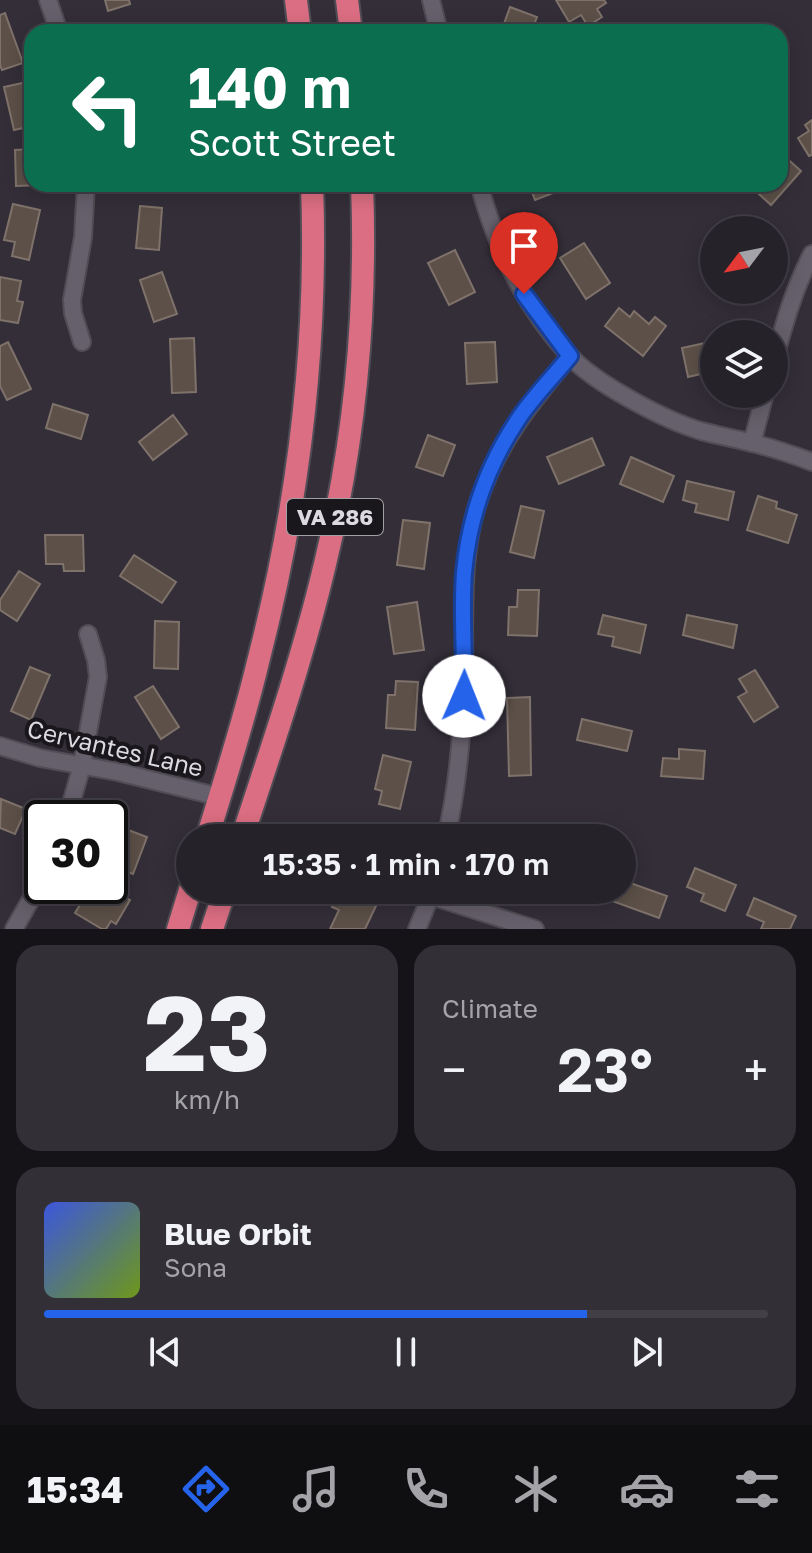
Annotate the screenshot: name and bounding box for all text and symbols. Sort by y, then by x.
text: 140 m [188,53,351,120]
icon: left [56,56,160,160]
text: Scott Street [188,121,396,164]
pin [490,212,558,294]
north arrow [700,216,788,304]
map controls [700,216,788,408]
icon: arrive [502,224,546,268]
button: layers [700,320,788,408]
road number: VA 286 [287,499,383,535]
position arrow [422,654,506,738]
street label: Cervantes Lane [25,713,206,782]
speed limit sign: 30 [24,800,128,904]
text: 15:35 · 1 min · 170 m [263,846,549,882]
text: 23 [144,969,270,1094]
text: Climate [442,993,538,1024]
text: 23° [557,1033,653,1105]
text: − [442,1043,466,1096]
text: + [744,1043,768,1096]
text: km/h [174,1084,240,1115]
text: Blue Orbit [164,1216,312,1252]
text: Sona [164,1252,227,1283]
icon: previous [143,1330,187,1374]
icon: pause [384,1330,428,1374]
icon: next [625,1330,669,1374]
icon: directions [178,1461,234,1517]
icon: music [288,1461,344,1517]
icon: phone [398,1461,454,1517]
icon: climate [508,1461,564,1517]
icon: car [619,1461,675,1517]
icon: filters [729,1461,785,1517]
text: 15:34 [27,1468,124,1511]

